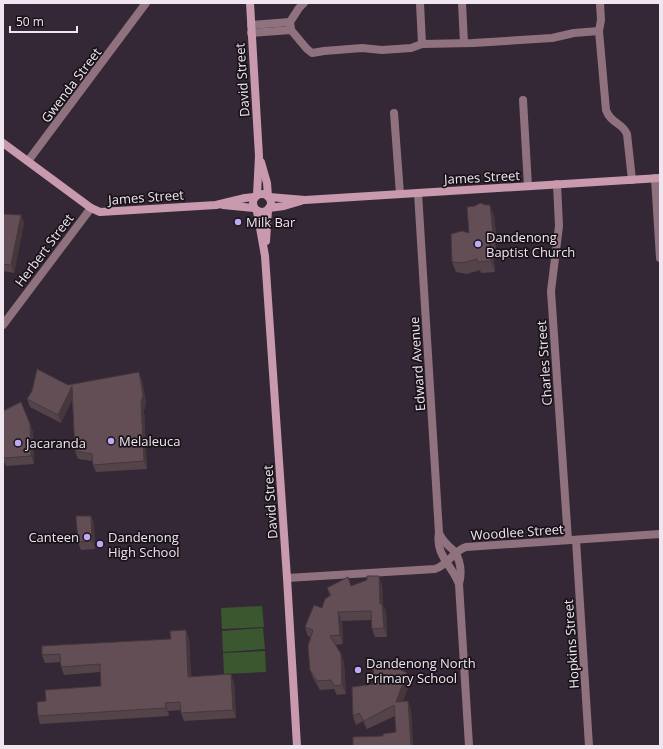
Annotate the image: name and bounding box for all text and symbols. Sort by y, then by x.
scale bar [10,8,77,34]
text: 50 m [16,13,44,30]
street label: David Street [230,42,254,118]
street label: Gwenda Street [37,43,105,126]
street label: James Street [442,166,521,188]
street label: James Street [106,185,185,209]
street label: Herbert Street [11,210,78,290]
place label: Milk Bar [246,213,296,231]
marker: Milk Bar [233,217,243,227]
place label: Dandenong Baptist Church [486,228,575,261]
marker: Dandenong Baptist Church [473,239,483,249]
street label: Edward Avenue [405,316,429,412]
street label: Charles Street [532,320,556,406]
place label: Melaleuca [119,432,181,450]
place label: Jacaranda [24,434,86,452]
marker: Melaleuca [106,436,116,446]
marker: Jacaranda [13,438,23,448]
street label: David Street [258,464,282,540]
street label: Woodlee Street [470,520,564,544]
place label: Canteen [28,528,79,546]
place label: Dandenong High School [108,528,180,561]
marker: Canteen [82,532,92,542]
marker: Dandenong High School [95,539,105,549]
street label: Hopkins Street [559,598,583,689]
place label: Dandenong North Primary School [366,654,476,687]
marker: Dandenong North Primary School [353,665,363,675]

